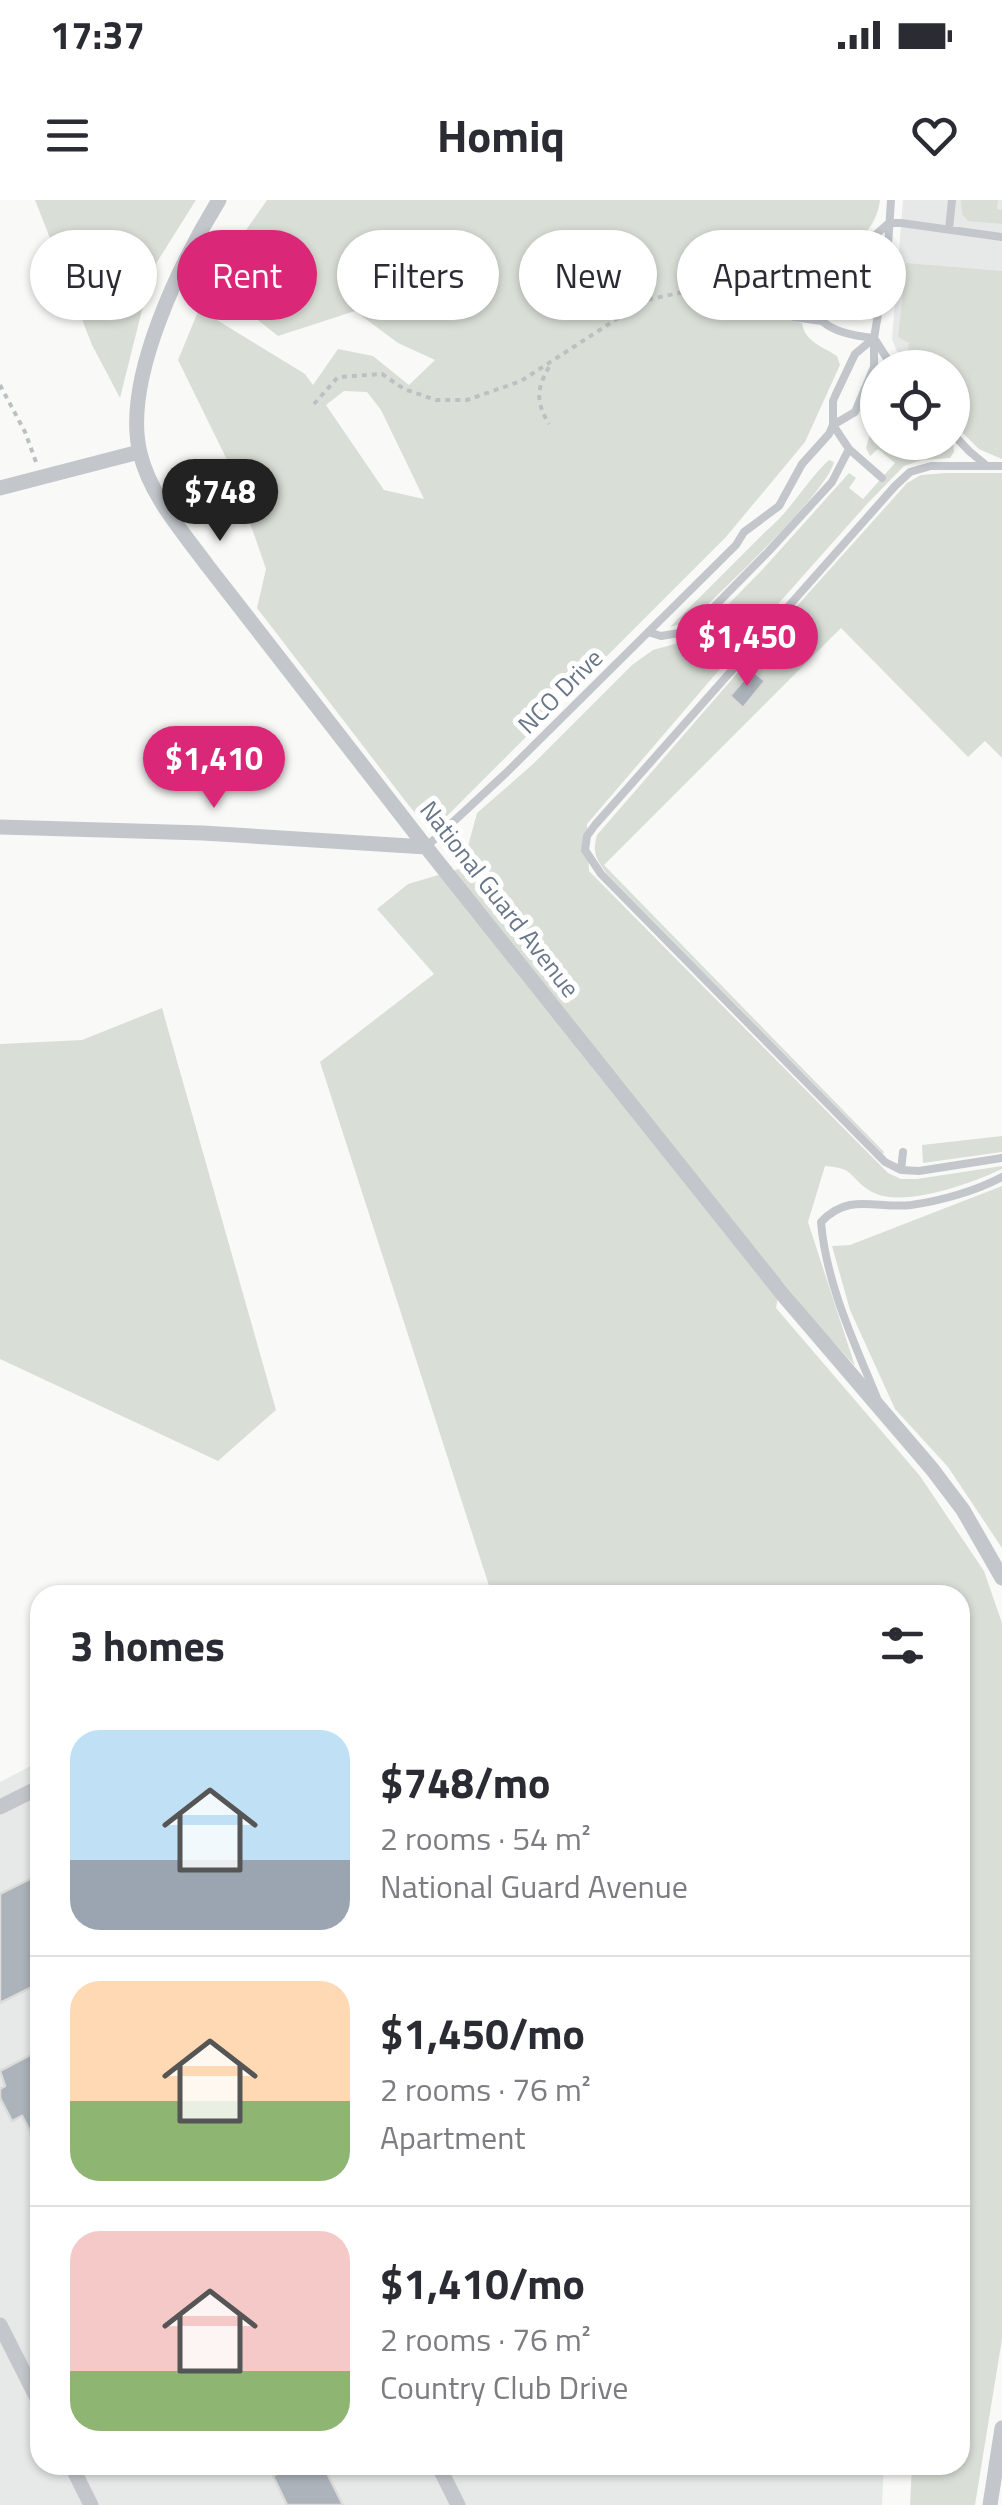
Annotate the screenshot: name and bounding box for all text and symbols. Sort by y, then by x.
text: 17:37 [50,6,145,64]
text: Homiq [437,101,565,169]
icon: menu [40,108,95,163]
icon: heart [907,108,962,163]
chip: Buy [30,230,157,320]
chip: Rent [177,230,317,320]
chip: Filters [337,230,499,320]
chip: New [519,230,657,320]
chip: Apartment [677,230,906,320]
map controls [860,350,970,460]
button: locate [860,350,970,460]
pin: $748 [161,459,279,544]
text: $748 [184,467,256,515]
pin: $1,450 [666,604,828,689]
text: $1,450 [698,612,796,660]
street label: NCO Drive [509,640,611,742]
pin: $1,410 [133,726,295,811]
text: $1,410 [165,734,263,782]
street label: National Guard Avenue [411,793,589,1005]
text: 3 homes [70,1613,225,1677]
icon: filters [875,1618,930,1673]
text: $748/mo [380,1750,550,1814]
icon: home [150,1770,270,1890]
text: 2 rooms · 54 m² [380,1814,591,1862]
text: National Guard Avenue [380,1862,688,1910]
text: $1,450/mo [380,2001,585,2065]
icon: home [150,2021,270,2141]
text: 2 rooms · 76 m² [380,2065,591,2113]
text: Apartment [380,2113,526,2161]
text: $1,410/mo [380,2251,585,2315]
icon: home [150,2271,270,2391]
text: 2 rooms · 76 m² [380,2315,591,2363]
text: Country Club Drive [380,2363,629,2411]

